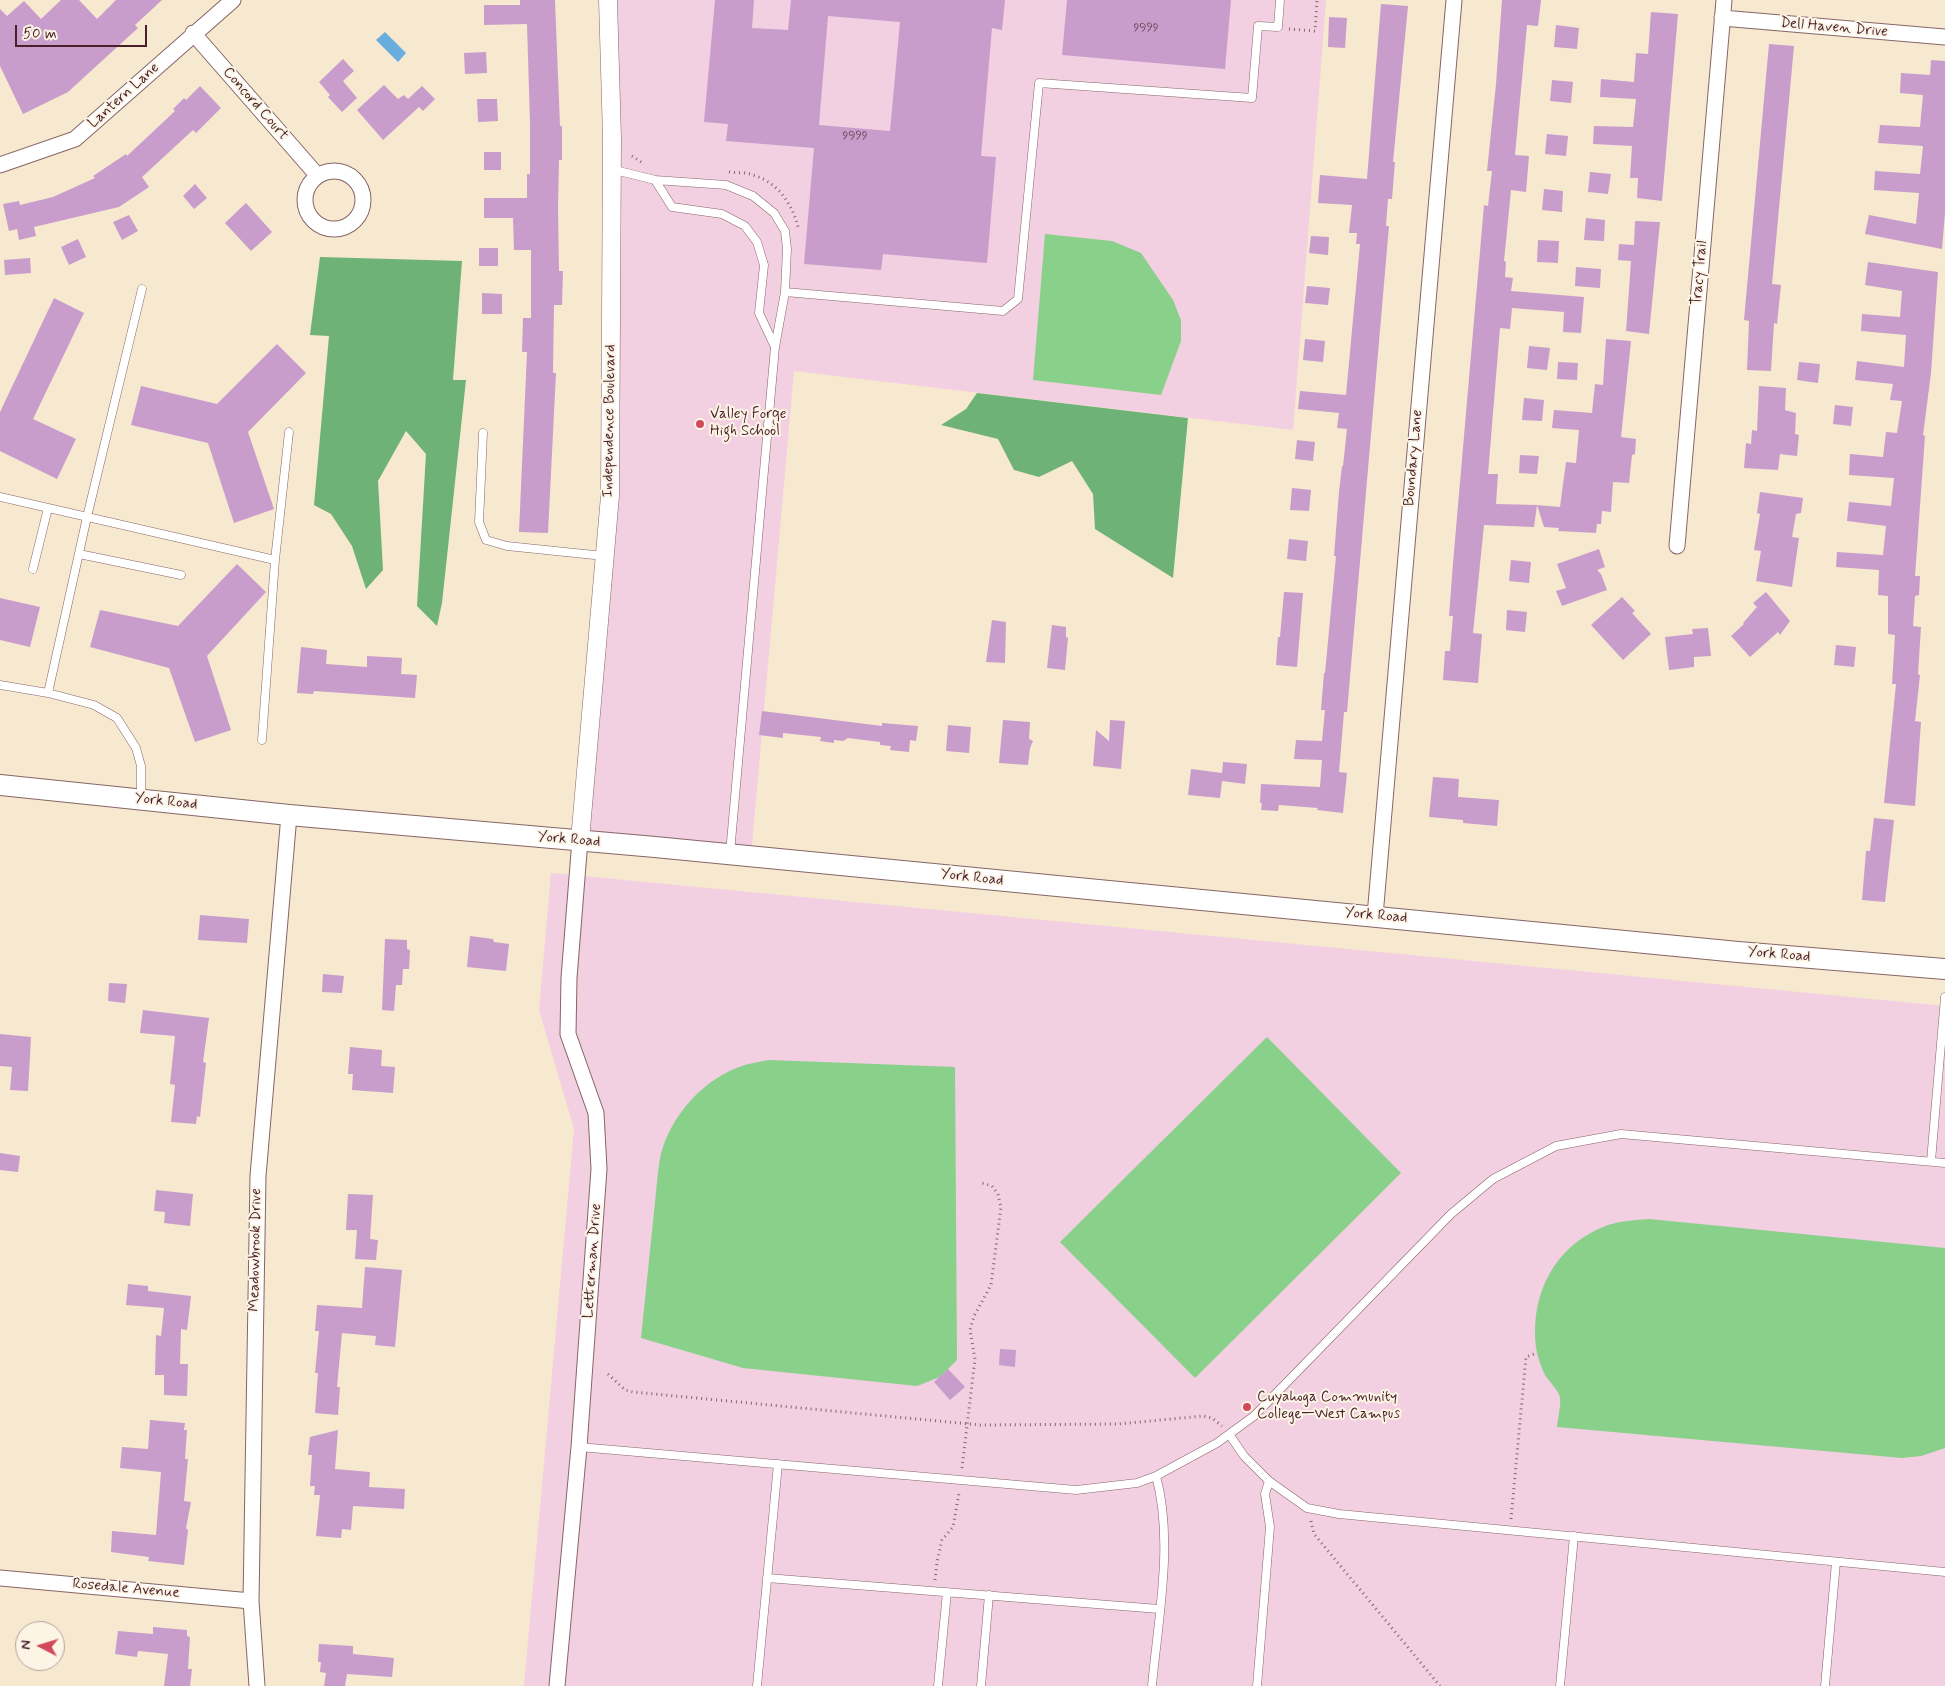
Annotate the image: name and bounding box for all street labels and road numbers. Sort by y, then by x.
street label: Dell Haven Drive [1779,14,1889,42]
street label: Lantern Lane [85,59,163,133]
street label: Concord Court [218,64,292,144]
street label: Tracy Trail [1688,240,1712,306]
street label: Independence Boulevard [600,344,620,498]
street label: Boundary Lane [1401,409,1427,507]
street label: York Road [134,790,198,814]
street label: York Road [537,828,601,852]
street label: York Road [940,866,1004,890]
street label: York Road [1344,904,1408,928]
street label: York Road [1747,943,1811,967]
street label: Meadowbrook Drive [246,1188,266,1312]
street label: Letterman Drive [580,1203,606,1319]
street label: Rosedale Avenue [72,1575,180,1603]

